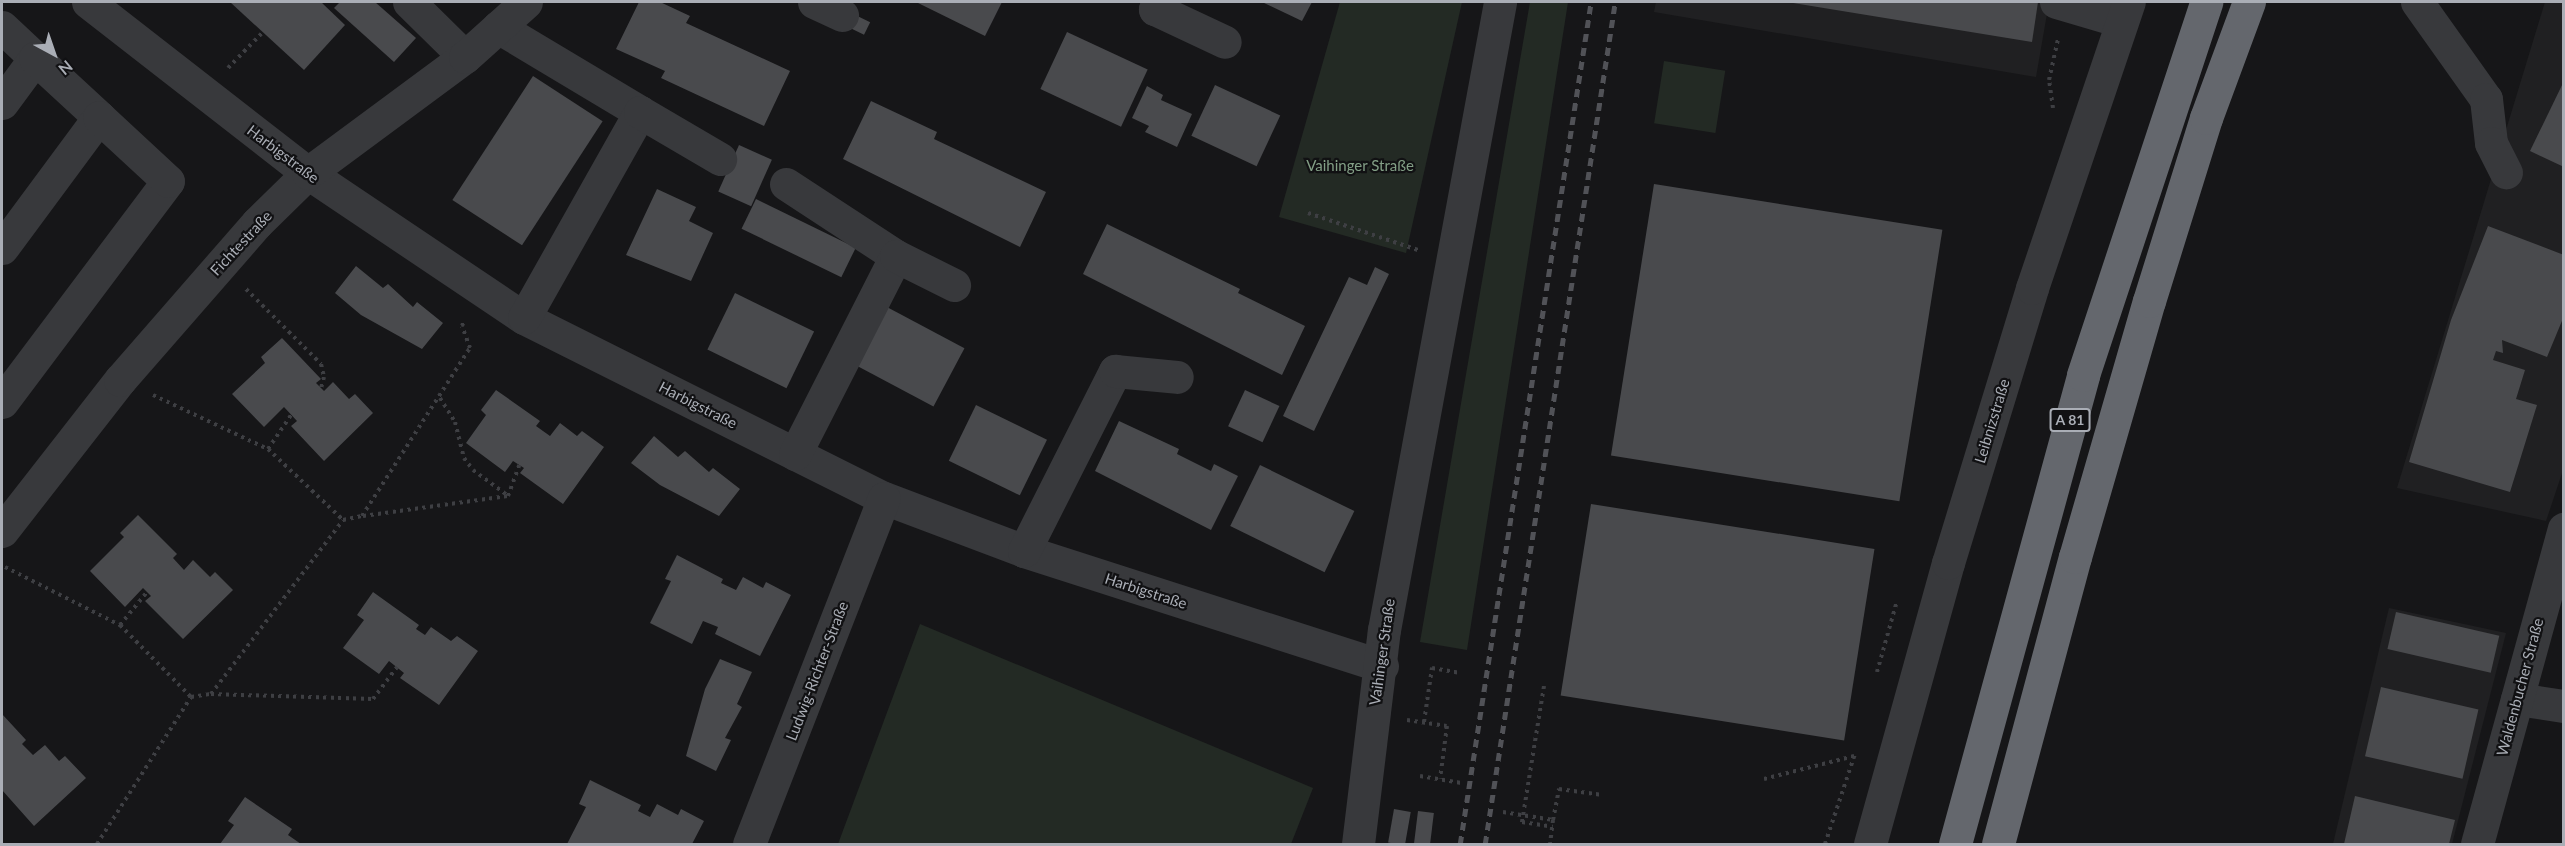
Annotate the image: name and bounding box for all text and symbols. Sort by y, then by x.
north arrow [24,24,84,84]
text: N [55,57,77,79]
street label: Harbigstraße [244,121,322,187]
park label: Vaihinger Straße [1306,157,1414,175]
street label: Fichtestraße [206,207,276,279]
street label: Leibnizstraße [1971,377,2013,465]
street label: Harbigstraße [656,378,740,432]
road number: A 81 [2049,409,2091,431]
street label: Harbigstraße [1103,569,1189,613]
street label: Vaihinger Straße [1366,597,1398,707]
street label: Ludwig-Richter-Straße [782,599,852,743]
street label: Waldenbucher Straße [2493,616,2547,758]

